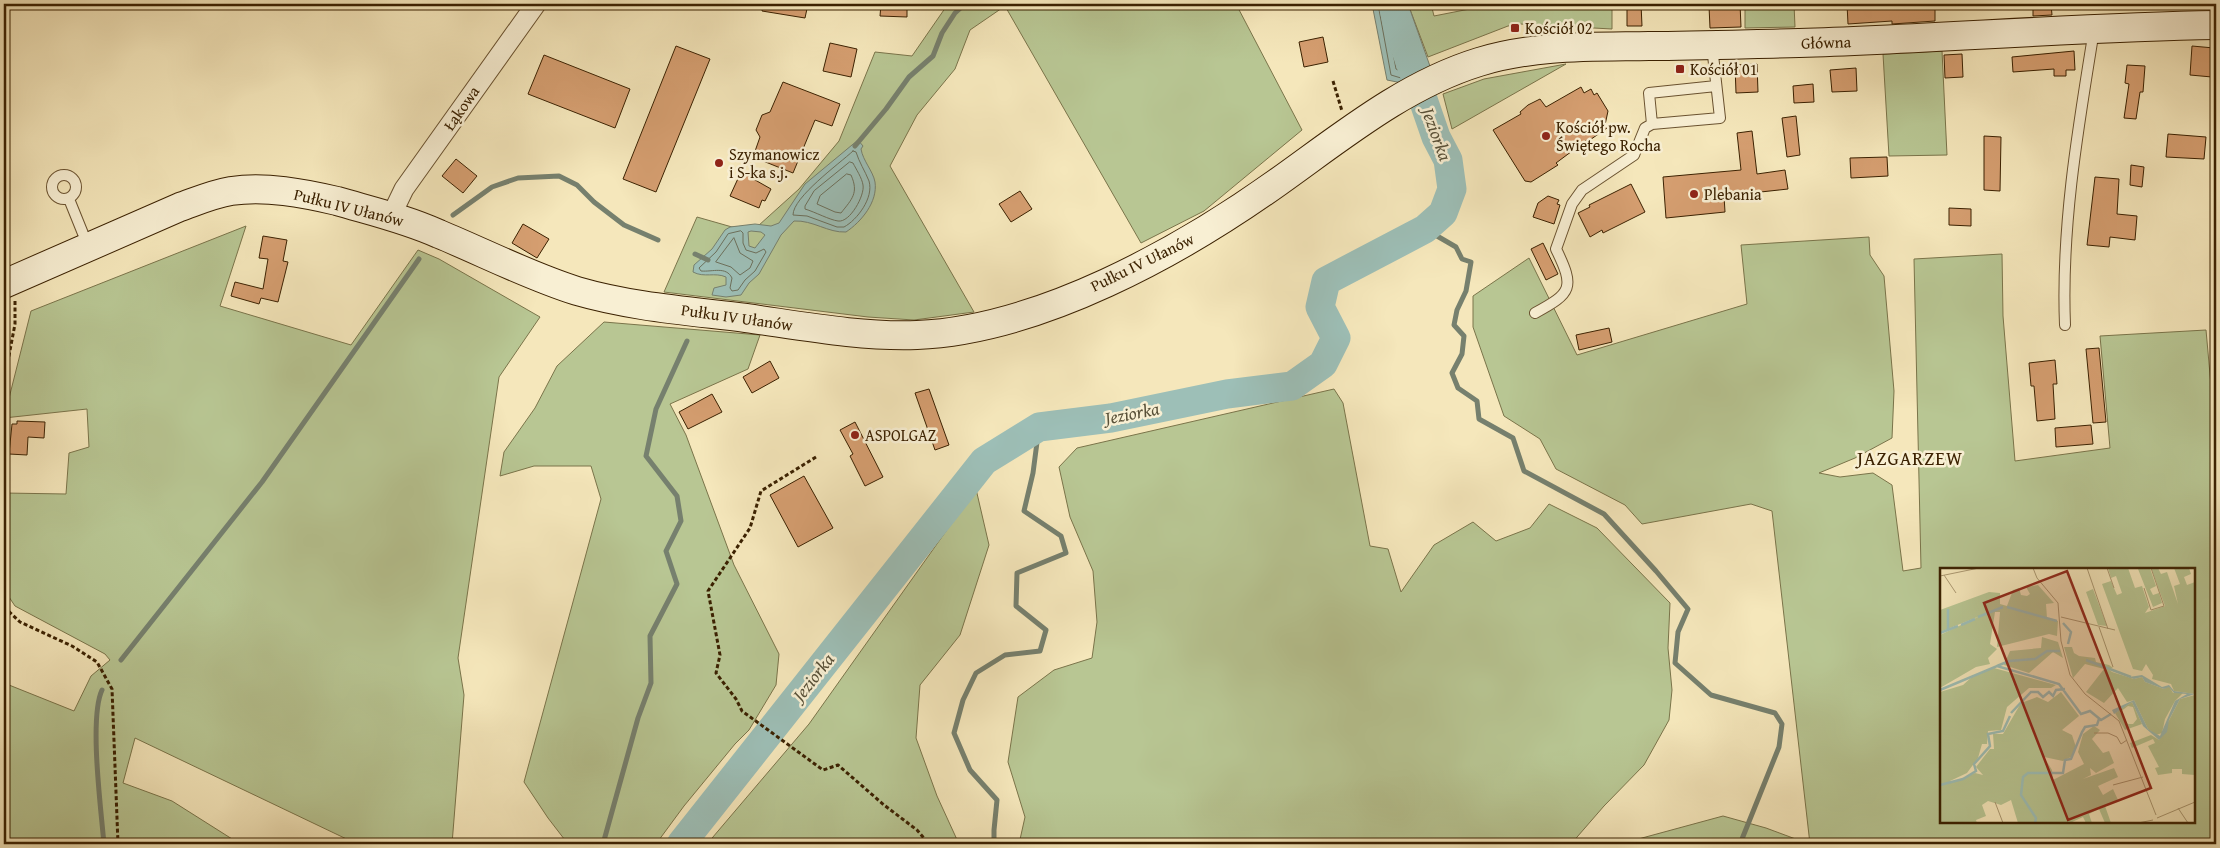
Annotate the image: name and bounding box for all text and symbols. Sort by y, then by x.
place label: Kościół 02 [1525,16,1592,40]
marker: Kościół 02 [1509,22,1521,34]
street label: Główna [1801,29,1852,55]
place label: Kościół 01 [1690,57,1757,81]
marker: Kościół 01 [1674,63,1686,75]
street label: Łąkowa [437,80,485,135]
water label: Jeziorka [1414,101,1459,165]
place label: Kościół pw. Świętego Rocha [1556,115,1661,157]
marker: Kościół pw. Świętego Rocha [1540,130,1552,142]
place label: Szymanowicz i S-ka s.j. [729,142,819,184]
marker: Szymanowicz i S-ka s.j. [713,157,725,169]
street label: Pułku IV Ułanów [292,182,407,232]
place label: Plebania [1704,182,1762,206]
marker: Plebania [1688,188,1700,200]
street label: Pułku IV Ułanów [1086,226,1198,297]
street label: Pułku IV Ułanów [680,297,795,337]
water label: Jeziorka [1100,394,1162,432]
place label: ASPOLGAZ [865,423,936,447]
marker: ASPOLGAZ [849,429,861,441]
district label: JAZGARZEW [1855,444,1963,472]
inset map [1940,568,2195,823]
water label: Jeziorka [784,647,841,709]

